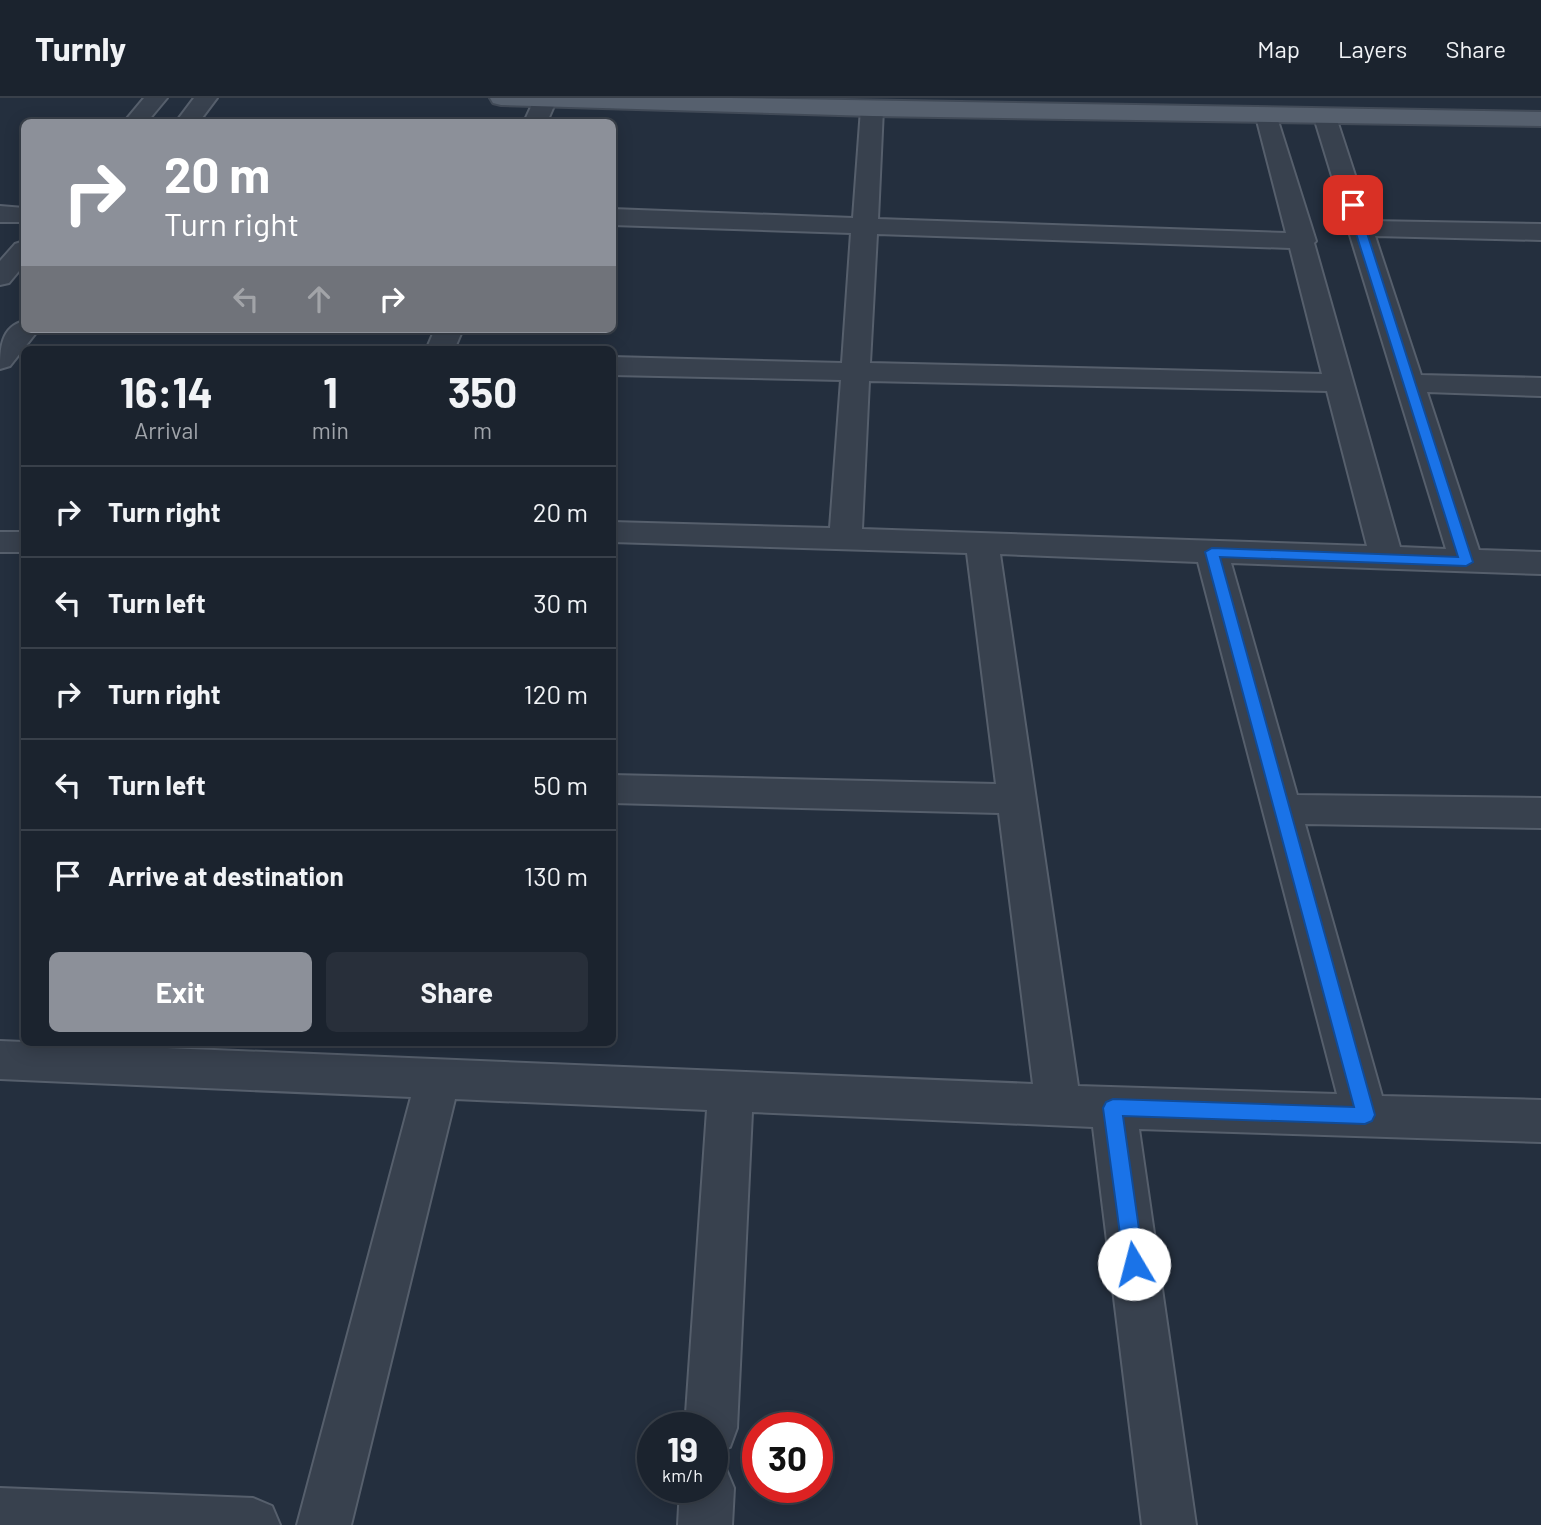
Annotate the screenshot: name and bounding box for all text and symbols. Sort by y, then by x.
text: Turnly [35,28,126,68]
text: Map [1257,34,1300,63]
text: Layers [1338,34,1407,63]
text: Share [1445,34,1506,63]
text: 20 m [164,144,270,203]
icon: right [49,147,140,238]
pin [1323,175,1383,235]
icon: arrive [1334,186,1372,224]
text: Turn right [164,204,299,242]
icon: left [227,280,265,318]
icon: ahead [300,280,338,318]
icon: right [373,280,411,318]
text: 16:14 [120,366,213,416]
text: 1 [323,366,338,416]
text: 350 [448,366,517,416]
text: Arrival [134,416,199,444]
text: min [312,416,349,444]
text: m [473,416,492,444]
icon: right [49,493,87,531]
text: Turn right [108,496,221,527]
text: 20 m [533,496,588,527]
icon: left [49,584,87,622]
text: Turn left [108,587,206,618]
text: 30 m [533,587,588,618]
icon: right [49,675,87,713]
text: Turn right [108,678,221,709]
text: 120 m [524,678,588,709]
icon: left [49,766,87,804]
text: Turn left [108,769,206,800]
text: 50 m [533,769,588,800]
icon: arrive [49,857,87,895]
text: Arrive at destination [108,860,344,891]
text: 130 m [524,860,588,891]
button: Exit [49,952,312,1032]
button: Share [326,952,588,1032]
position arrow [1097,1227,1171,1301]
speed limit sign: 30 [742,1412,833,1503]
text: 19 [667,1427,698,1469]
text: km/h [662,1464,703,1486]

